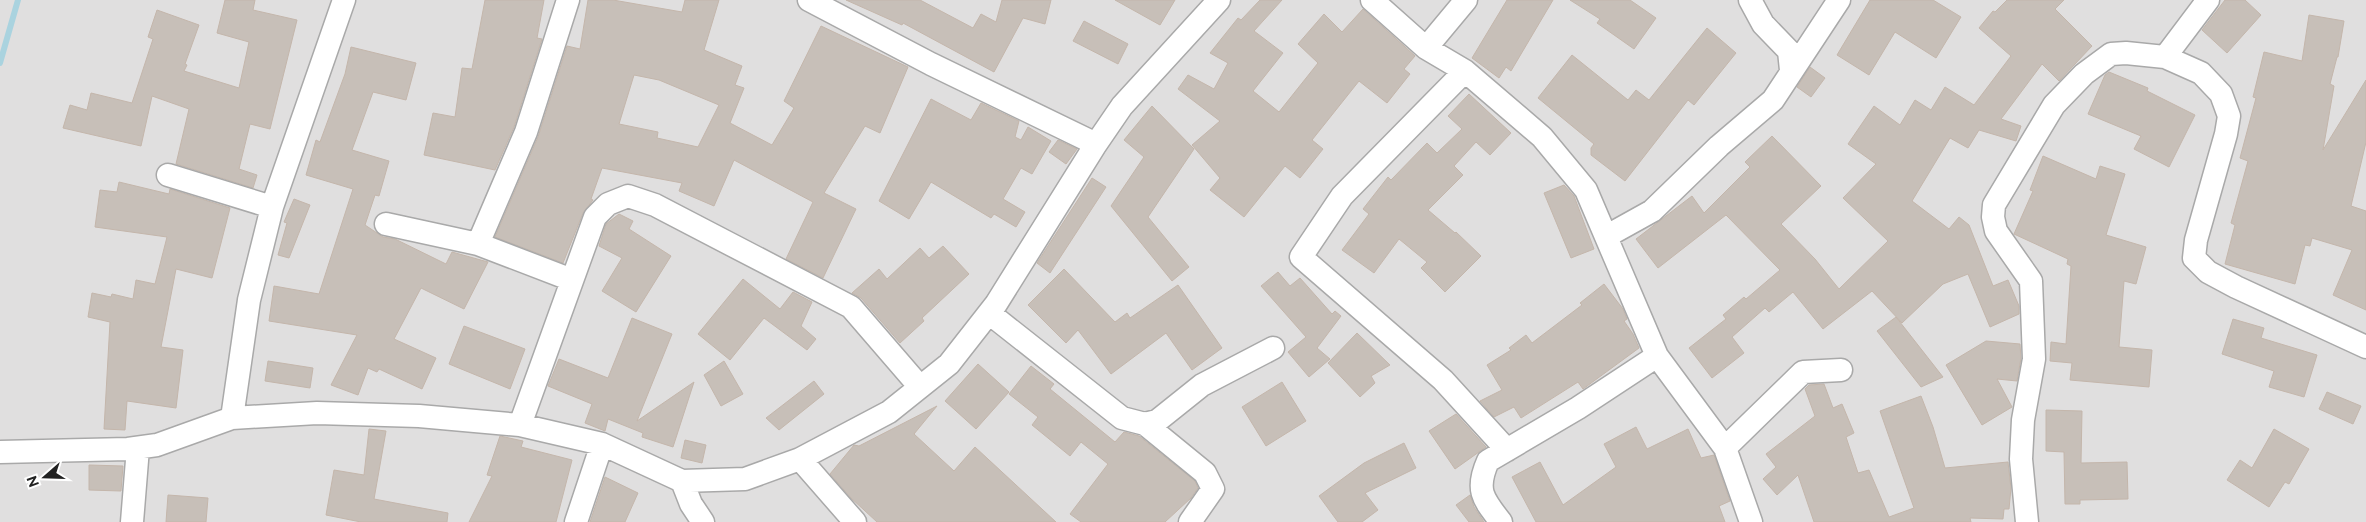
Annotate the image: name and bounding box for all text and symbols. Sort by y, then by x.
north arrow [20,452,70,502]
text: N [23,474,42,489]

